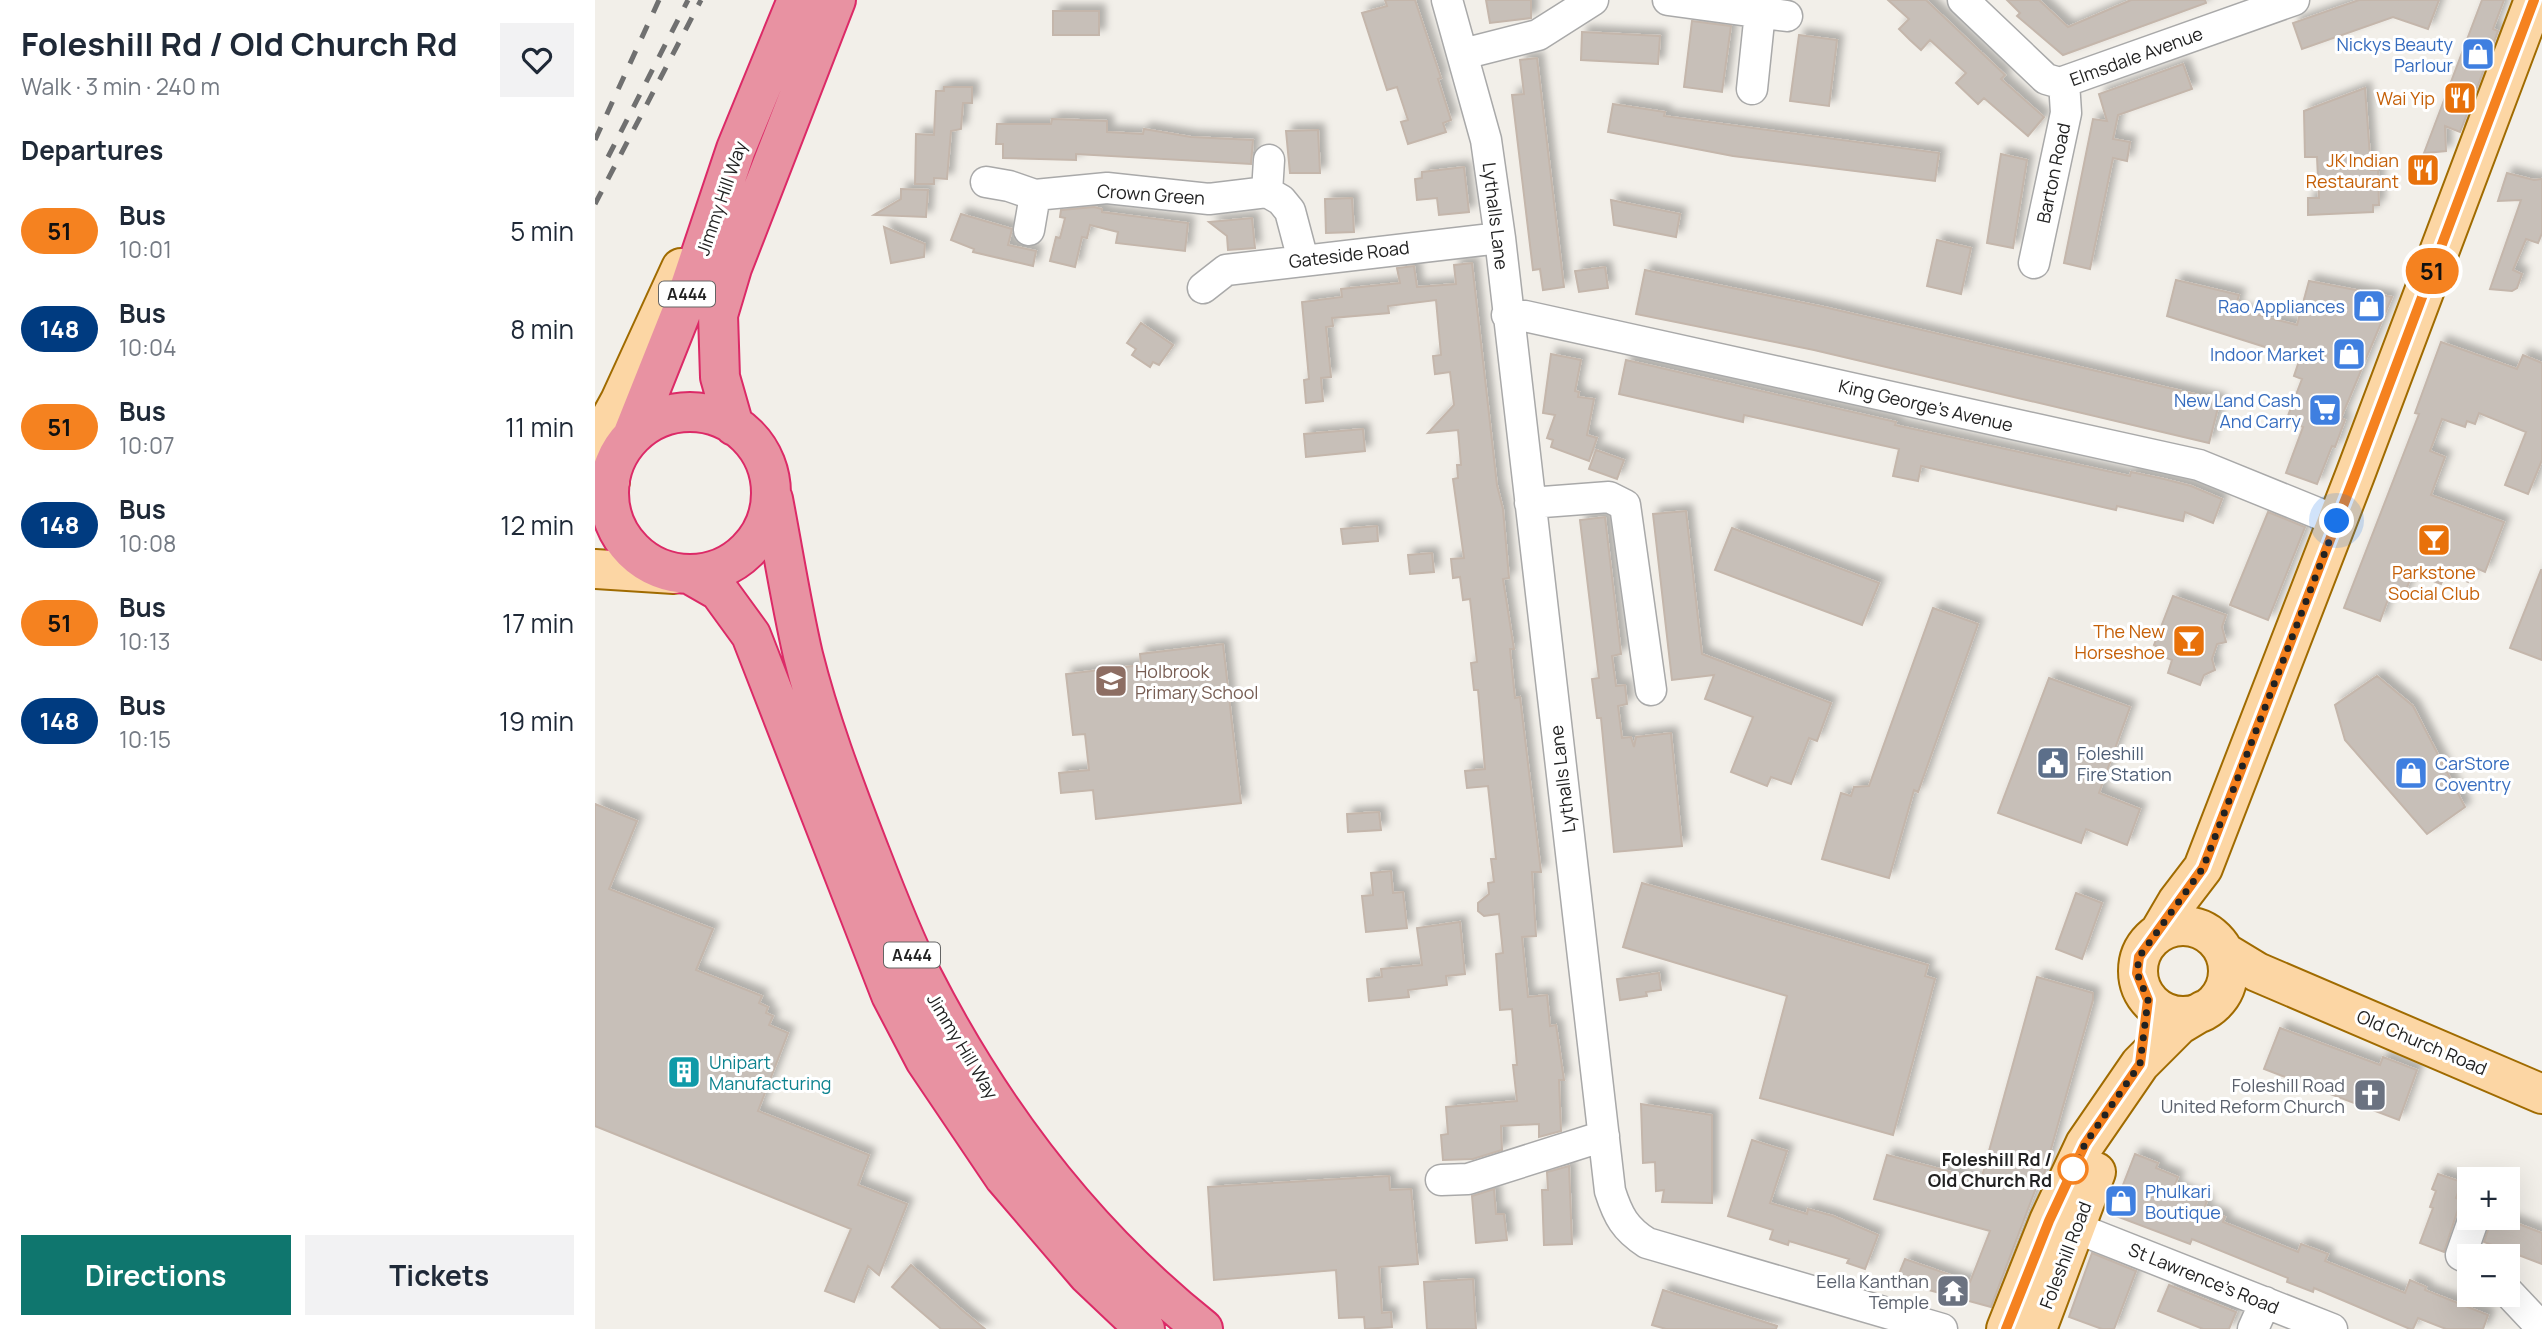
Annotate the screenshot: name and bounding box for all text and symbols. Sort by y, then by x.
text: Foleshill Rd / Old Church Rd [21,21,458,66]
street label: Elmsdale Avenue [2066,21,2206,91]
button: heart [500,23,574,97]
place label: Nickys Beauty Parlour [2337,32,2453,77]
shop icon: Nickys Beauty Parlour [2459,35,2497,73]
text: Walk · 3 min · 240 m [21,70,220,102]
restaurant icon: Wai Yip [2441,79,2479,117]
place label: Wai Yip [2376,86,2435,110]
street label: Barton Road [2031,121,2075,225]
text: Departures [21,132,163,168]
street label: Jimmy Hill Way [690,137,752,258]
place label: JK Indian Restaurant [2306,148,2399,193]
restaurant icon: JK Indian Restaurant [2404,151,2442,189]
street label: Lythalls Lane [1477,161,1515,271]
street label: Crown Green [1096,178,1206,210]
text: Bus [119,197,166,233]
text: 5 min [510,213,574,249]
text: 51 [47,214,72,247]
text: 10:01 [119,233,172,265]
street label: Gateside Road [1287,235,1411,273]
line badge: 51 [2401,248,2463,294]
text: 51 [2420,254,2444,287]
road number: A444 [659,282,715,306]
shop icon: Rao Appliances [2350,287,2388,325]
place label: Rao Appliances [2218,294,2345,318]
text: Bus [119,295,166,331]
text: 8 min [510,311,574,347]
text: 148 [40,312,79,345]
text: 10:04 [119,331,176,363]
shop icon: Indoor Market [2330,335,2368,373]
place label: Indoor Market [2210,342,2325,366]
street label: King George's Avenue [1836,373,2016,437]
place label: New Land Cash And Carry [2174,388,2301,433]
supermarket icon: New Land Cash And Carry [2306,391,2344,429]
text: Bus [119,393,166,429]
text: 11 min [505,409,574,445]
text: 51 [47,410,72,443]
text: 10:07 [119,429,174,461]
text: Bus [119,491,166,527]
your location [2319,503,2354,538]
text: 12 min [500,507,574,543]
text: 148 [40,508,79,541]
bar icon: Parkstone Social Club [2415,521,2453,559]
text: 10:08 [119,527,176,559]
place label: Parkstone Social Club [2388,560,2480,605]
text: Bus [119,589,166,625]
text: 17 min [502,605,574,641]
text: 51 [47,606,72,639]
place label: The New Horseshoe [2075,619,2165,664]
bar icon: The New Horseshoe [2170,622,2208,660]
text: 10:13 [119,625,171,657]
place label: Holbrook Primary School [1135,659,1259,704]
school or university icon: Holbrook Primary School [1092,662,1130,700]
text: Bus [119,687,166,723]
text: 19 min [499,703,574,739]
text: 148 [40,704,79,737]
text: 10:15 [119,723,171,755]
street label: Lythalls Lane [1543,724,1581,834]
place label: Foleshill Fire Station [2077,741,2172,786]
public building icon: Foleshill Fire Station [2034,744,2072,782]
place label: CarStore Coventry [2435,751,2511,796]
shop icon: CarStore Coventry [2392,754,2430,792]
road number: A444 [884,942,940,967]
street label: Jimmy Hill Way [922,989,1004,1104]
street label: Old Church Road [2353,1004,2491,1080]
place label: Unipart Manufacturing [709,1050,832,1095]
building icon: Unipart Manufacturing [665,1053,703,1091]
place label: Foleshill Road United Reform Church [2161,1073,2345,1118]
church icon: Foleshill Road United Reform Church [2351,1076,2389,1114]
place label: Foleshill Rd / Old Church Rd [1928,1147,2052,1192]
marker: Foleshill Rd / Old Church Rd [2058,1154,2088,1184]
map controls [2457,1167,2520,1307]
button: + [2457,1167,2520,1230]
place label: Phulkari Boutique [2145,1179,2221,1224]
shop icon: Phulkari Boutique [2102,1182,2140,1220]
street label: Foleshill Road [2034,1198,2096,1312]
button: Directions [21,1235,291,1315]
button: Tickets [305,1235,574,1315]
street label: St Lawrence's Road [2125,1237,2283,1319]
button: − [2457,1244,2520,1307]
place label: Eella Kanthan Temple [1816,1269,1929,1314]
temple icon: Eella Kanthan Temple [1934,1272,1972,1310]

